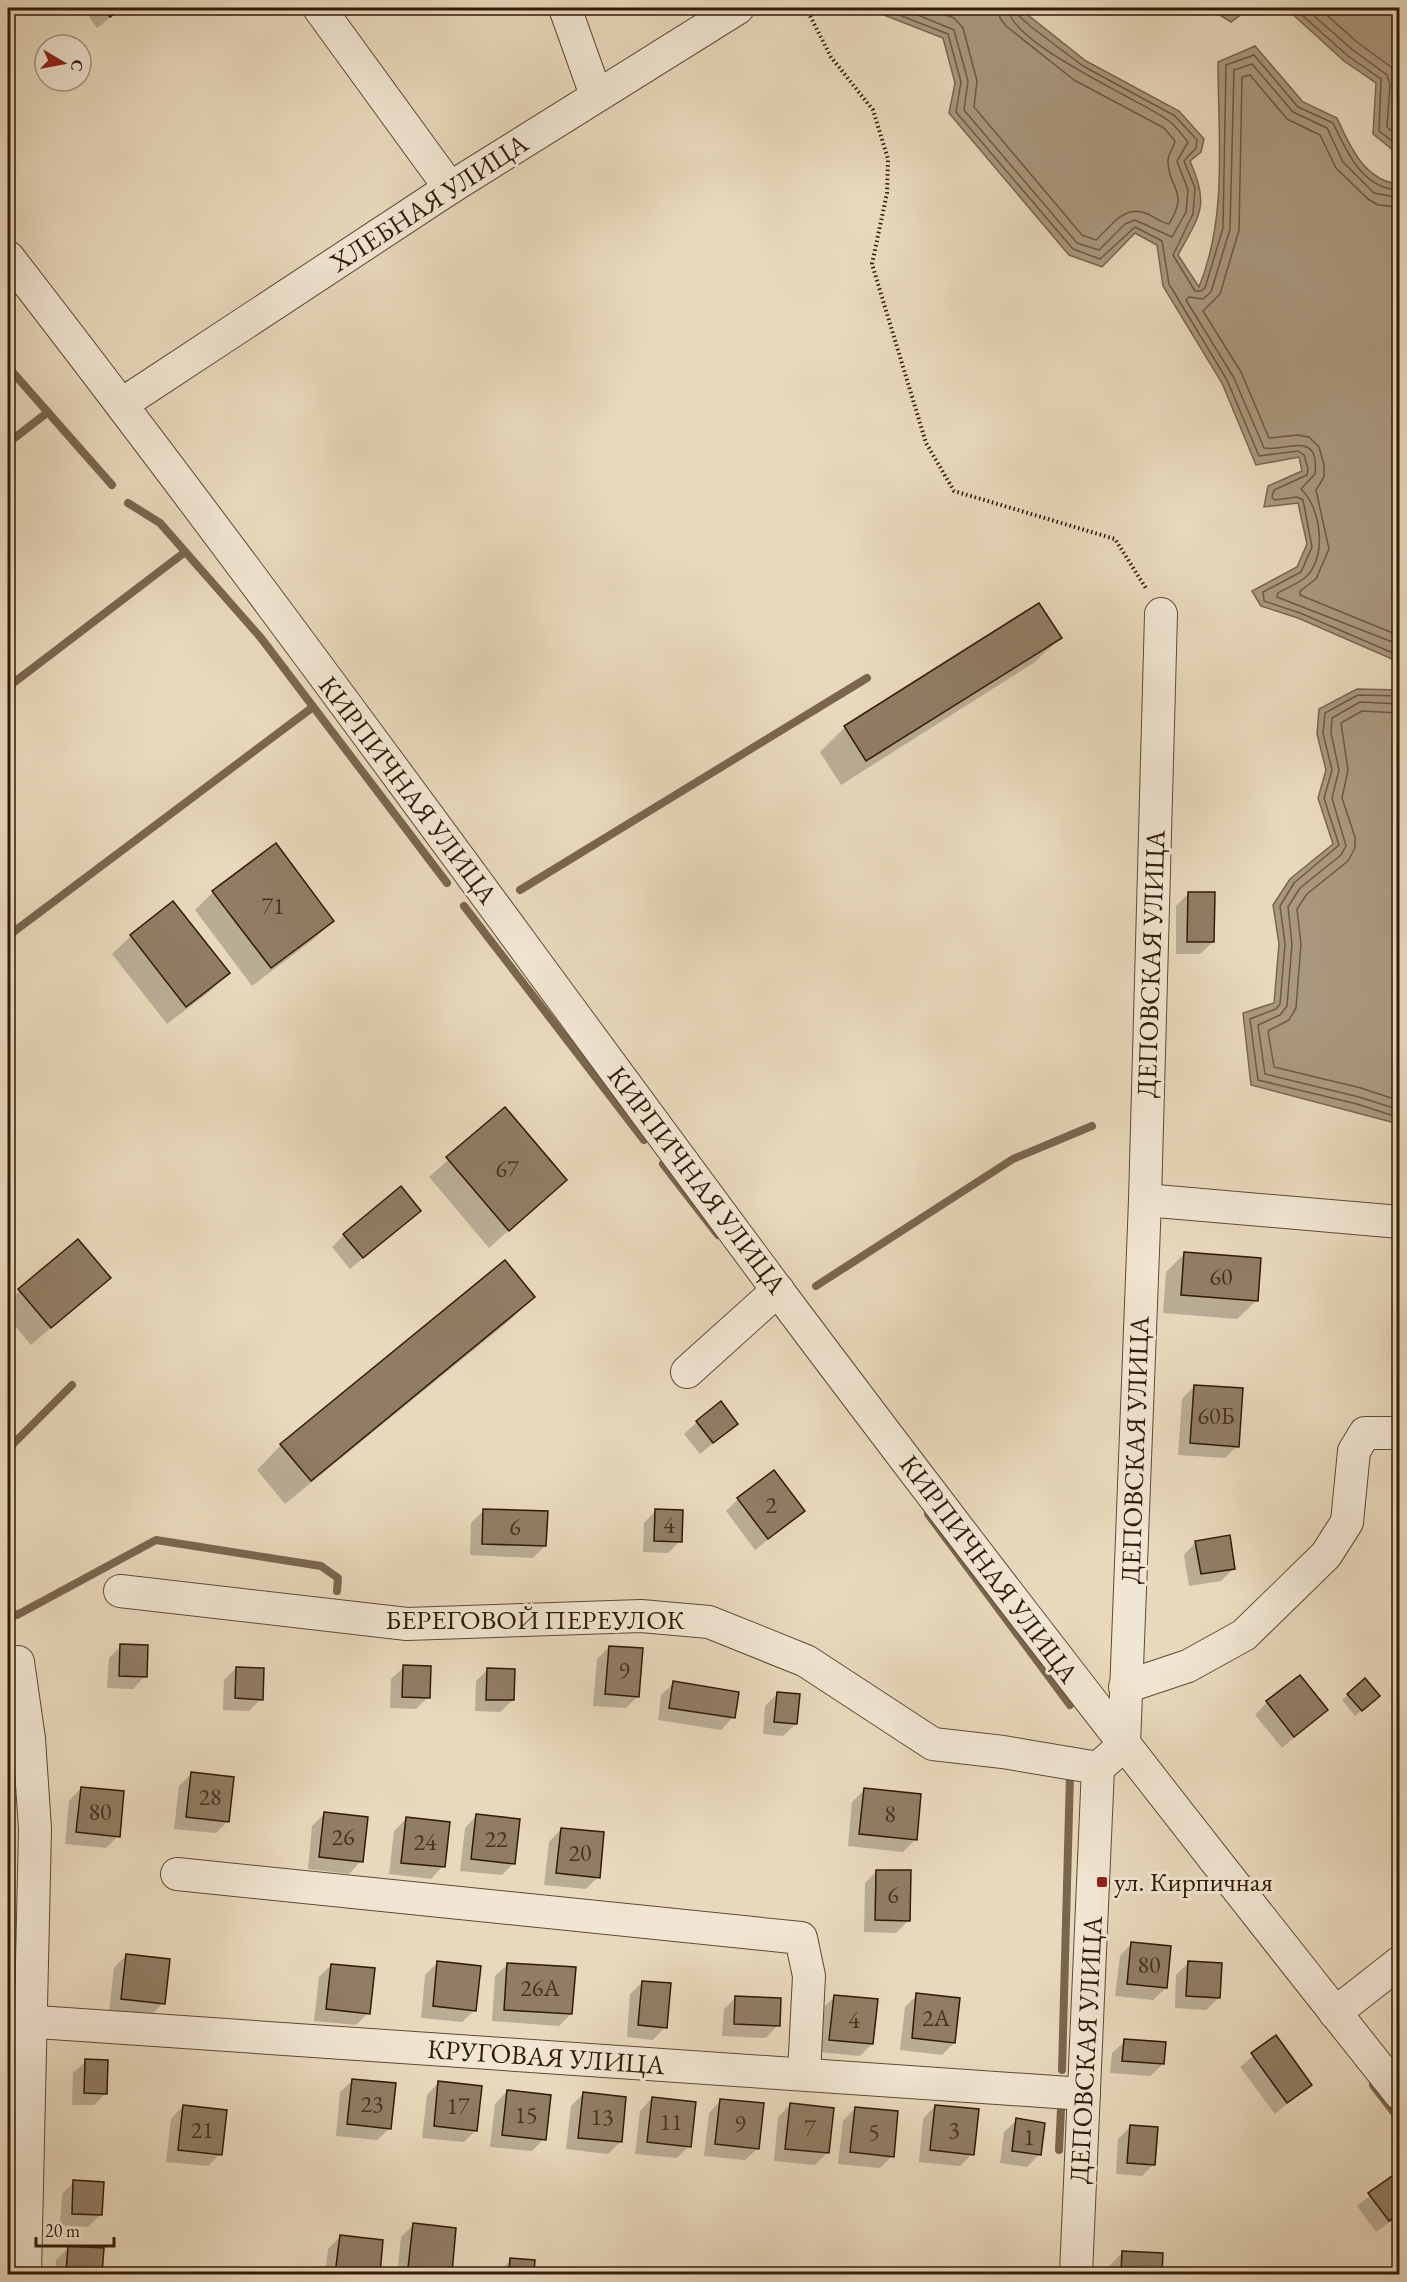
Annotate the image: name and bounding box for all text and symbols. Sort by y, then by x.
north arrow [33,33,93,93]
text: С [66,58,89,73]
street label: ХЛЕБНАЯ УЛИЦА [322,125,535,280]
street label: КИРПИЧНАЯ УЛИЦА [311,669,506,911]
street label: ДЕПОВСКАЯ УЛИЦА [1128,829,1173,1099]
house number: 71 [261,890,285,921]
street label: КИРПИЧНАЯ УЛИЦА [600,1059,795,1301]
house number: 67 [495,1153,519,1184]
house number: 60 [1209,1261,1233,1292]
street label: ДЕПОВСКАЯ УЛИЦА [1112,1315,1157,1585]
house number: 60Б [1197,1400,1235,1431]
street label: КИРПИЧНАЯ УЛИЦА [892,1448,1087,1690]
house number: 2 [765,1489,777,1520]
house number: 4 [663,1509,675,1540]
house number: 6 [509,1511,521,1542]
street label: БЕРЕГОВОЙ ПЕРЕУЛОК [385,1602,685,1637]
house number: 9 [618,1655,630,1686]
house number: 28 [198,1781,222,1812]
house number: 80 [88,1796,112,1827]
house number: 8 [884,1798,896,1829]
house number: 26 [331,1821,355,1852]
house number: 22 [484,1823,508,1854]
house number: 24 [413,1826,437,1857]
house number: 20 [568,1837,592,1868]
place label: ул. Кирпичная [1114,1864,1273,1899]
marker: ул. Кирпичная [1095,1875,1109,1889]
house number: 6 [887,1879,899,1910]
street label: ДЕПОВСКАЯ УЛИЦА [1061,1915,1110,2185]
house number: 80 [1137,1949,1161,1980]
house number: 26А [520,1972,560,2003]
house number: 2А [922,2002,950,2033]
house number: 4 [848,2004,860,2035]
street label: КРУГОВАЯ УЛИЦА [426,2031,666,2082]
house number: 23 [360,2088,384,2119]
house number: 17 [446,2090,470,2121]
house number: 15 [514,2099,538,2130]
house number: 13 [590,2101,614,2132]
house number: 11 [659,2106,683,2137]
house number: 9 [734,2108,746,2139]
house number: 7 [804,2112,816,2143]
house number: 21 [190,2114,214,2145]
house number: 3 [948,2114,960,2145]
house number: 5 [868,2116,880,2147]
house number: 1 [1023,2121,1035,2152]
scale bar [36,2210,114,2248]
text: 20 m [45,2219,80,2242]

